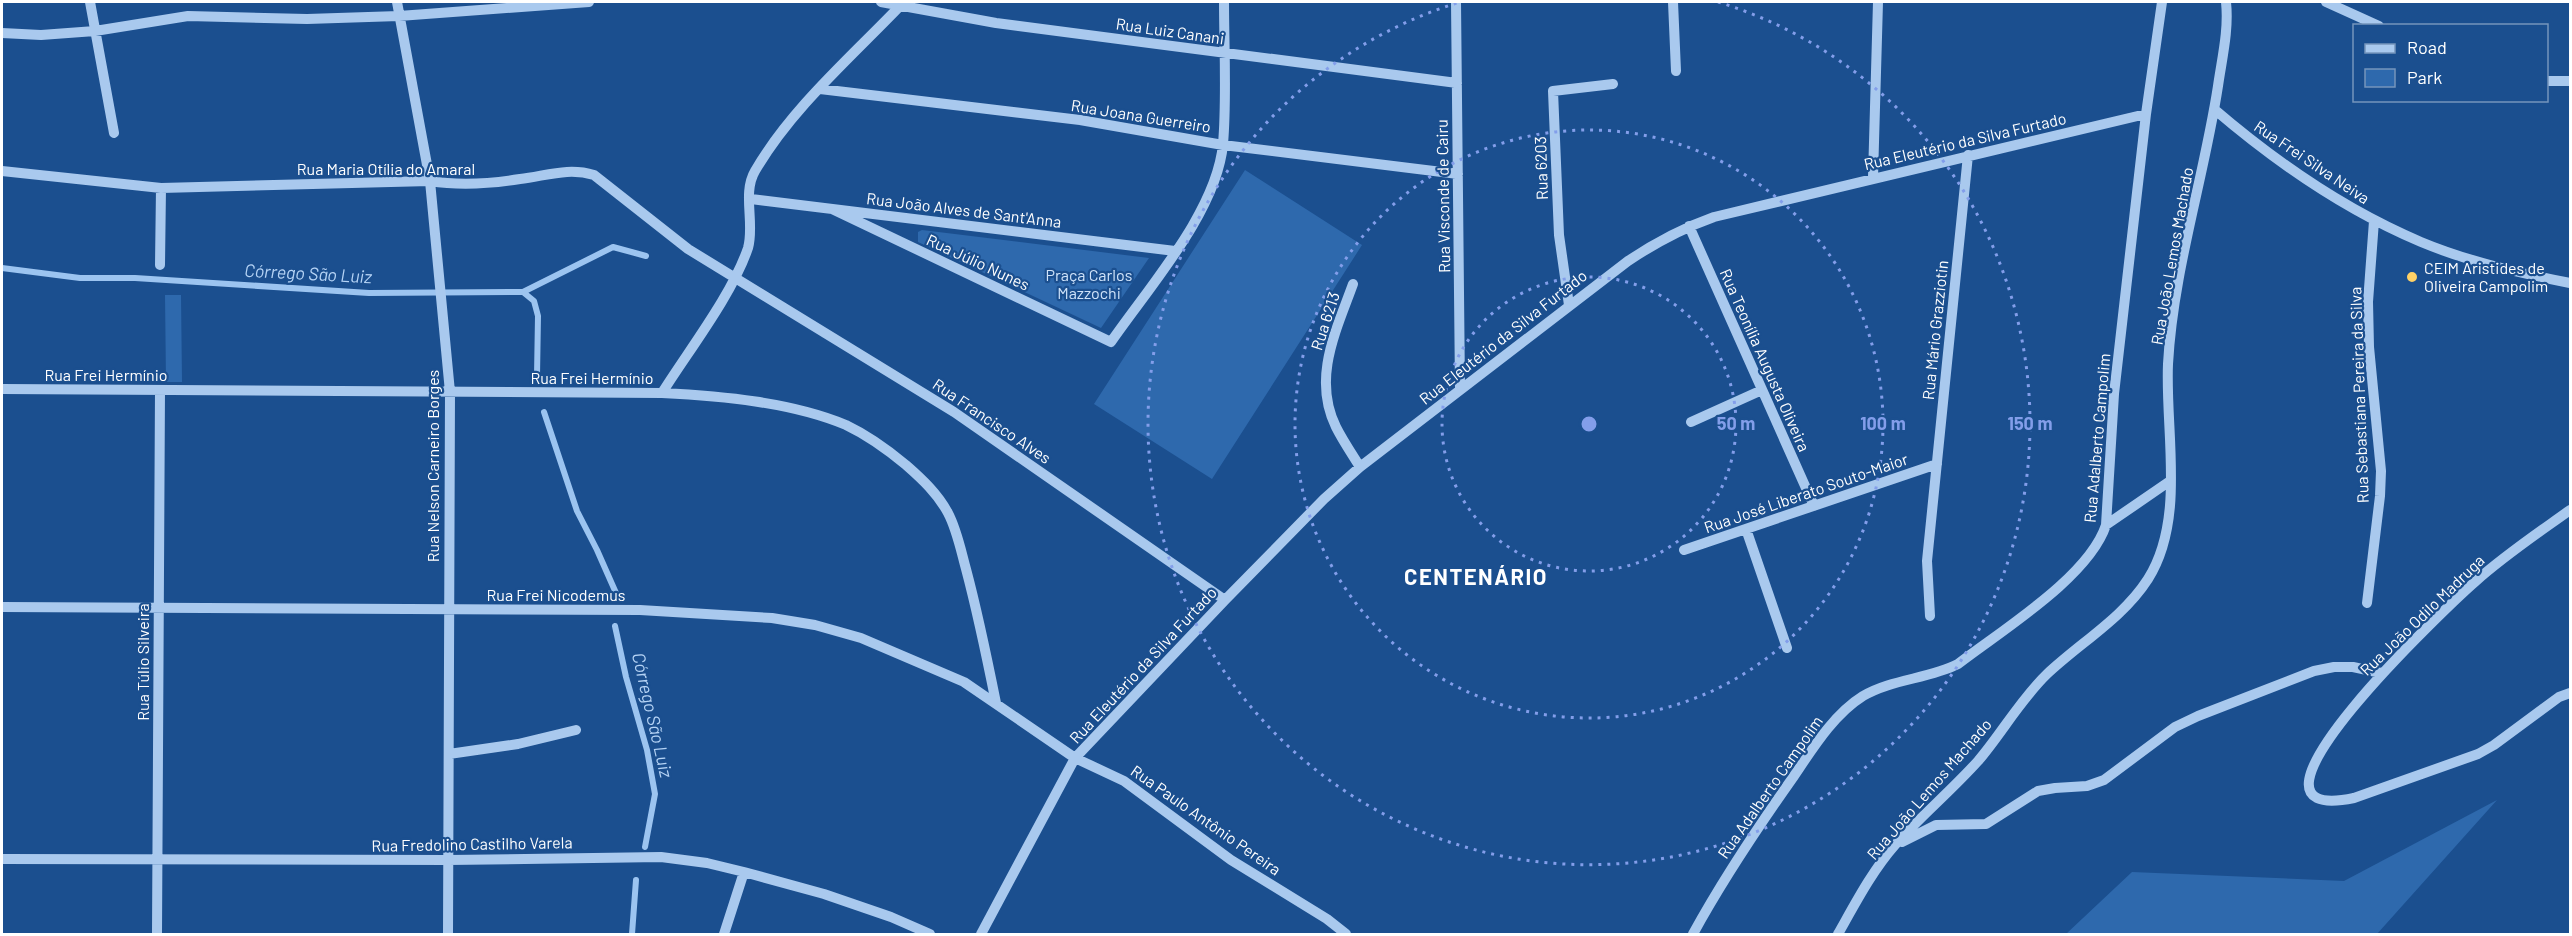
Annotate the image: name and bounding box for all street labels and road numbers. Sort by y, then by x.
street label: Rua Luiz Canani [1115,14,1225,48]
street label: Rua Joana Guerreiro [1070,95,1212,136]
street label: Rua Eleutério da Silva Furtado [1862,108,2068,173]
street label: Rua Frei Silva Neiva [2251,116,2374,207]
street label: Rua Visconde de Cairu [1432,119,1453,273]
street label: Rua 6203 [1530,136,1551,200]
street label: Rua Maria Otília do Amaral [297,159,475,178]
street label: Rua João Lemos Machado [2147,166,2197,346]
street label: Rua João Alves de Sant'Anna [865,188,1063,231]
street label: Rua Júlio Nunes [924,229,1033,294]
street label: Rua Mário Grazziotin [1918,259,1951,401]
street label: Rua Eleutério da Silva Furtado [1415,265,1590,408]
street label: Rua Teonília Augusta Oliveira [1716,265,1814,454]
street label: Rua Sebastiana Pereira da Silva [2345,287,2372,503]
street label: Rua 6213 [1306,289,1343,352]
street label: Rua Adalberto Campolim [2080,352,2113,523]
street label: Rua Frei Hermínio [44,365,168,384]
street label: Rua Frei Hermínio [530,368,654,387]
street label: Rua Nelson Carneiro Borges [423,370,442,562]
street label: Rua Francisco Alves [930,374,1055,467]
street label: Rua José Liberato Souto-Maior [1701,449,1910,536]
street label: Rua João Odilo Madruga [2356,550,2488,679]
street label: Rua Eleutério da Silva Furtado [1065,582,1220,747]
street label: Rua Frei Nicodemus [487,585,625,604]
street label: Rua Túlio Silveira [133,603,152,721]
street label: Rua Adalberto Campolim [1713,712,1826,862]
street label: Rua João Lemos Machado [1862,714,1995,863]
street label: Rua Paulo Antônio Pereira [1128,761,1285,879]
street label: Rua Fredolino Castilho Varela [371,832,573,855]

